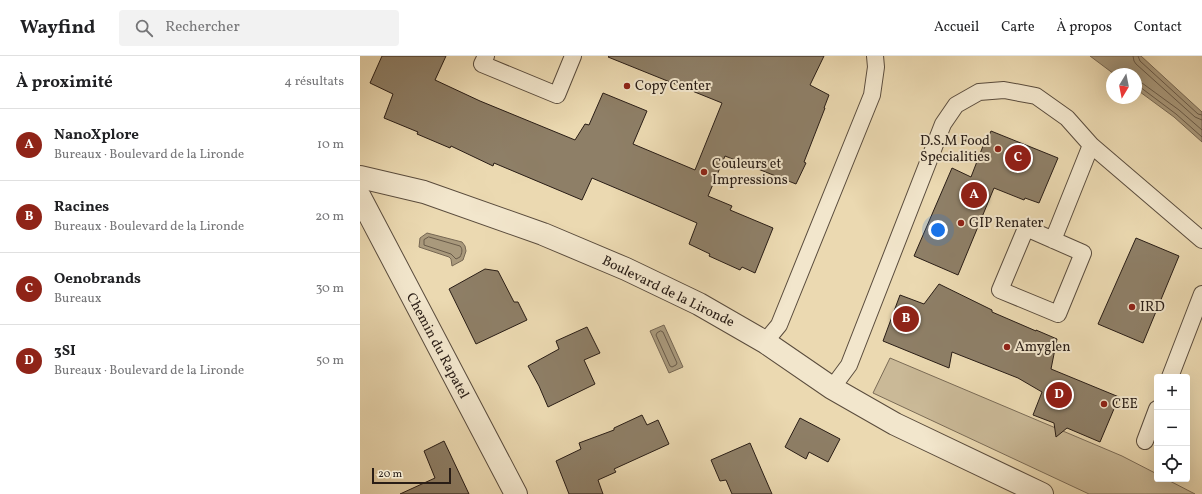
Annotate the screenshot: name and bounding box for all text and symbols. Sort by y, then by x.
search box [119,10,399,46]
text: Wayfind [20,15,95,41]
icon: search [133,17,155,39]
text: Rechercher [165,17,240,38]
text: Accueil [934,18,979,37]
text: Carte [1001,18,1035,37]
text: À propos [1057,18,1112,37]
text: Contact [1134,18,1182,37]
north arrow [1106,68,1142,104]
text: À proximité [16,71,113,94]
text: 4 résultats [284,73,344,91]
place label: Copy Center [635,77,711,96]
marker: Copy Center [622,81,632,91]
text: NanoXplore [54,125,139,146]
place label: D.S.M Food Specialities [920,132,990,167]
text: A [24,136,34,154]
text: 10 m [317,136,344,154]
pin: C [1005,143,1031,173]
marker: D.S.M Food Specialities [993,144,1003,154]
text: Bureaux · Boulevard de la Lironde [54,146,244,164]
place label: Couleurs et Impressions [712,155,788,190]
marker: Couleurs et Impressions [699,167,709,177]
pin: A [961,180,987,210]
text: Racines [54,197,109,218]
text: B [25,208,33,226]
text: 20 m [315,208,344,226]
place label: GIP Renater [969,214,1044,233]
text: Bureaux · Boulevard de la Lironde [54,218,244,236]
marker: GIP Renater [956,218,966,228]
your location [928,220,948,240]
street label: Boulevard de la Lironde [599,252,738,333]
text: Oenobrands [54,269,141,290]
text: C [25,280,33,298]
text: 30 m [316,280,344,298]
text: Bureaux [54,290,102,308]
street label: Chemin du Rapatel [401,290,473,402]
place label: IRD [1140,298,1165,317]
marker: IRD [1127,302,1137,312]
pin: B [893,304,919,334]
place label: Amyglen [1015,338,1071,357]
text: 3SI [54,341,76,362]
marker: Amyglen [1002,342,1012,352]
text: D [24,352,34,370]
text: 50 m [316,352,344,370]
text: Bureaux · Boulevard de la Lironde [54,362,244,380]
map controls [1154,374,1190,482]
button: + [1154,374,1190,410]
pin: D [1046,380,1072,410]
place label: CEE [1112,395,1138,414]
marker: CEE [1099,399,1109,409]
button: − [1154,410,1190,446]
button: locate [1154,446,1190,482]
scale bar [372,466,451,485]
text: 20 m [378,467,402,482]

